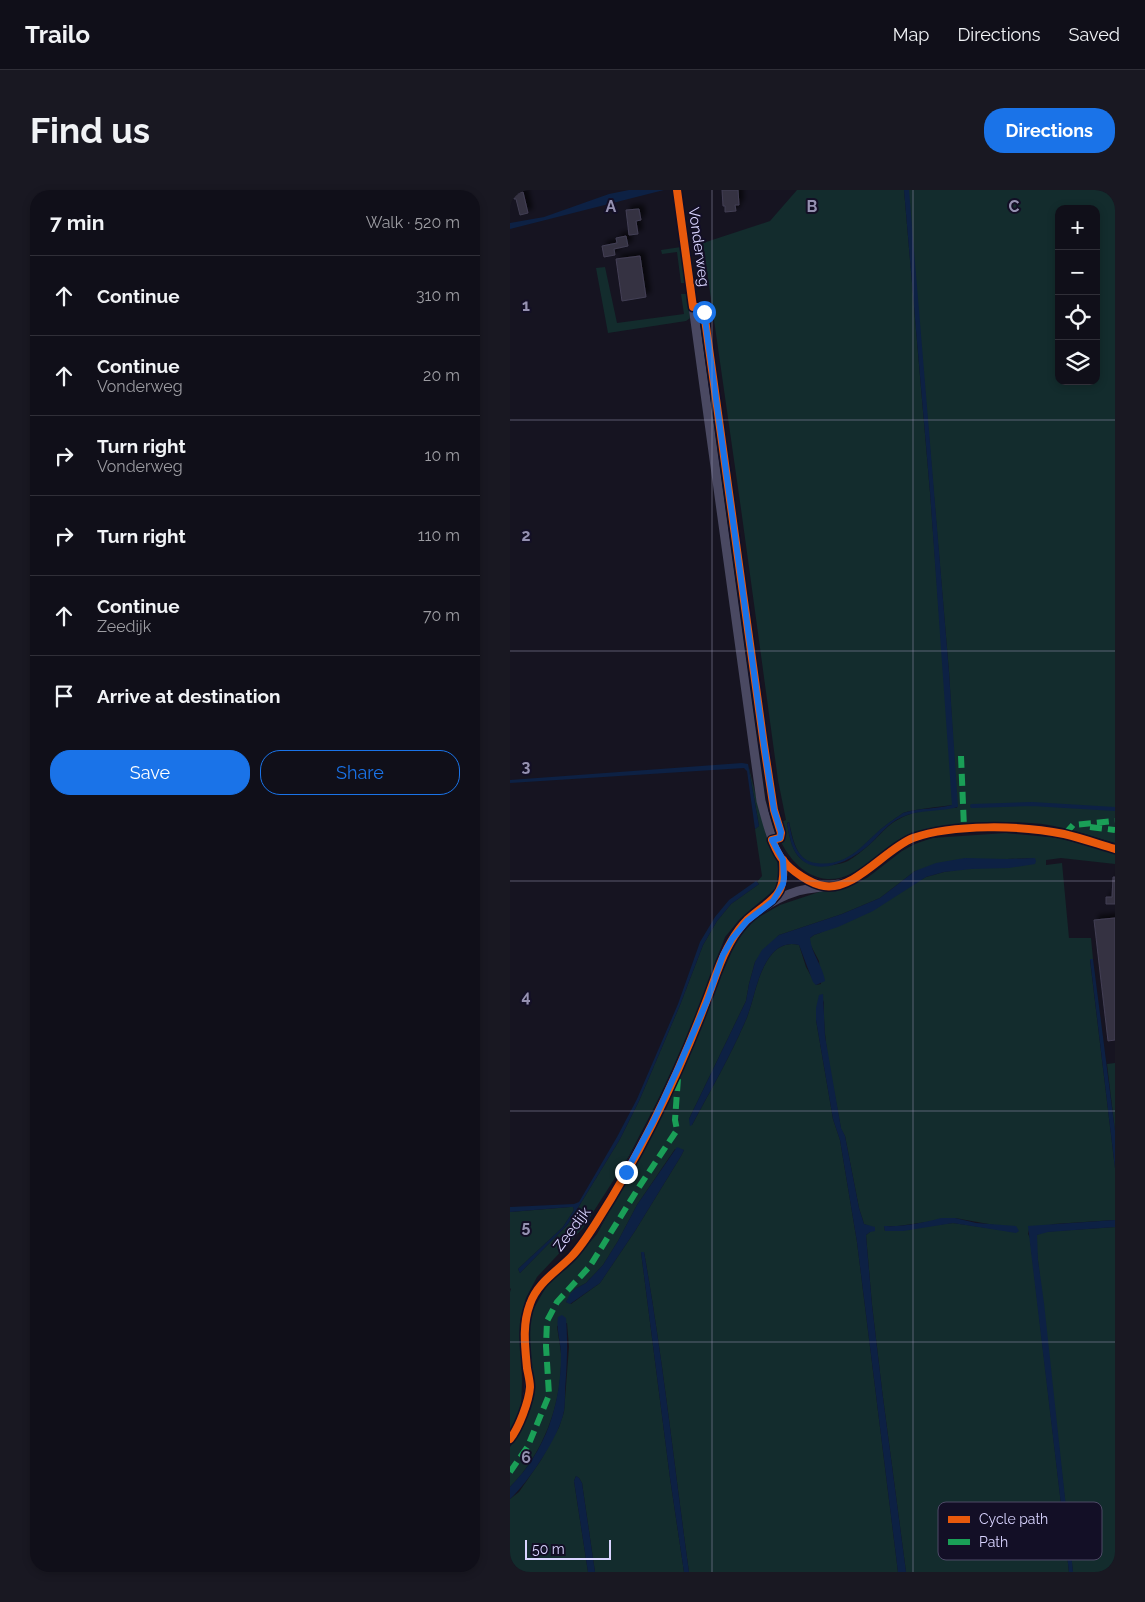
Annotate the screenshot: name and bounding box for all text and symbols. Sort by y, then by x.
text: Trailo [25,20,90,49]
text: Map [893,24,929,45]
text: Directions [957,24,1041,45]
text: Saved [1069,24,1120,45]
button: Directions [984,108,1115,153]
text: Find us [30,110,150,151]
text: A [606,197,617,216]
text: B [807,197,818,216]
text: C [1009,197,1020,216]
map controls [1055,205,1100,385]
button: + [1055,205,1100,250]
street label: Vonderweg [685,206,713,288]
text: 7 min [50,210,104,235]
text: Walk · 520 m [366,213,460,232]
button: − [1055,250,1100,295]
icon: ahead [50,282,78,310]
text: Continue [97,285,180,307]
text: 310 m [416,286,460,305]
button: locate [1055,295,1100,340]
text: 1 [522,296,530,315]
route start [693,301,716,324]
button: layers [1055,340,1100,385]
text: Continue [97,355,180,377]
icon: ahead [50,362,78,390]
text: 20 m [423,366,460,385]
text: Vonderweg [97,377,183,396]
text: Turn right [97,435,186,457]
icon: right [50,442,78,470]
text: 10 m [425,446,460,465]
text: Vonderweg [97,457,183,476]
icon: right [50,522,78,550]
text: Turn right [97,525,186,547]
text: 110 m [418,526,460,545]
text: 2 [521,526,531,545]
text: Continue [97,595,180,617]
icon: ahead [50,602,78,630]
text: 70 m [423,606,460,625]
text: Zeedijk [97,617,151,636]
icon: arrive [50,682,78,710]
text: Arrive at destination [97,685,281,707]
button: Save [50,750,250,795]
button: Share [260,750,460,795]
text: 3 [522,757,531,776]
text: 4 [521,987,531,1006]
route end [615,1161,638,1184]
street label: Zeedijk [550,1203,594,1255]
text: 5 [522,1217,531,1236]
text: 6 [521,1448,531,1467]
legend [938,1502,1102,1560]
text: Cycle path [979,1511,1048,1527]
text: Path [979,1534,1008,1550]
scale bar [525,1537,611,1560]
text: 50 m [532,1541,565,1557]

